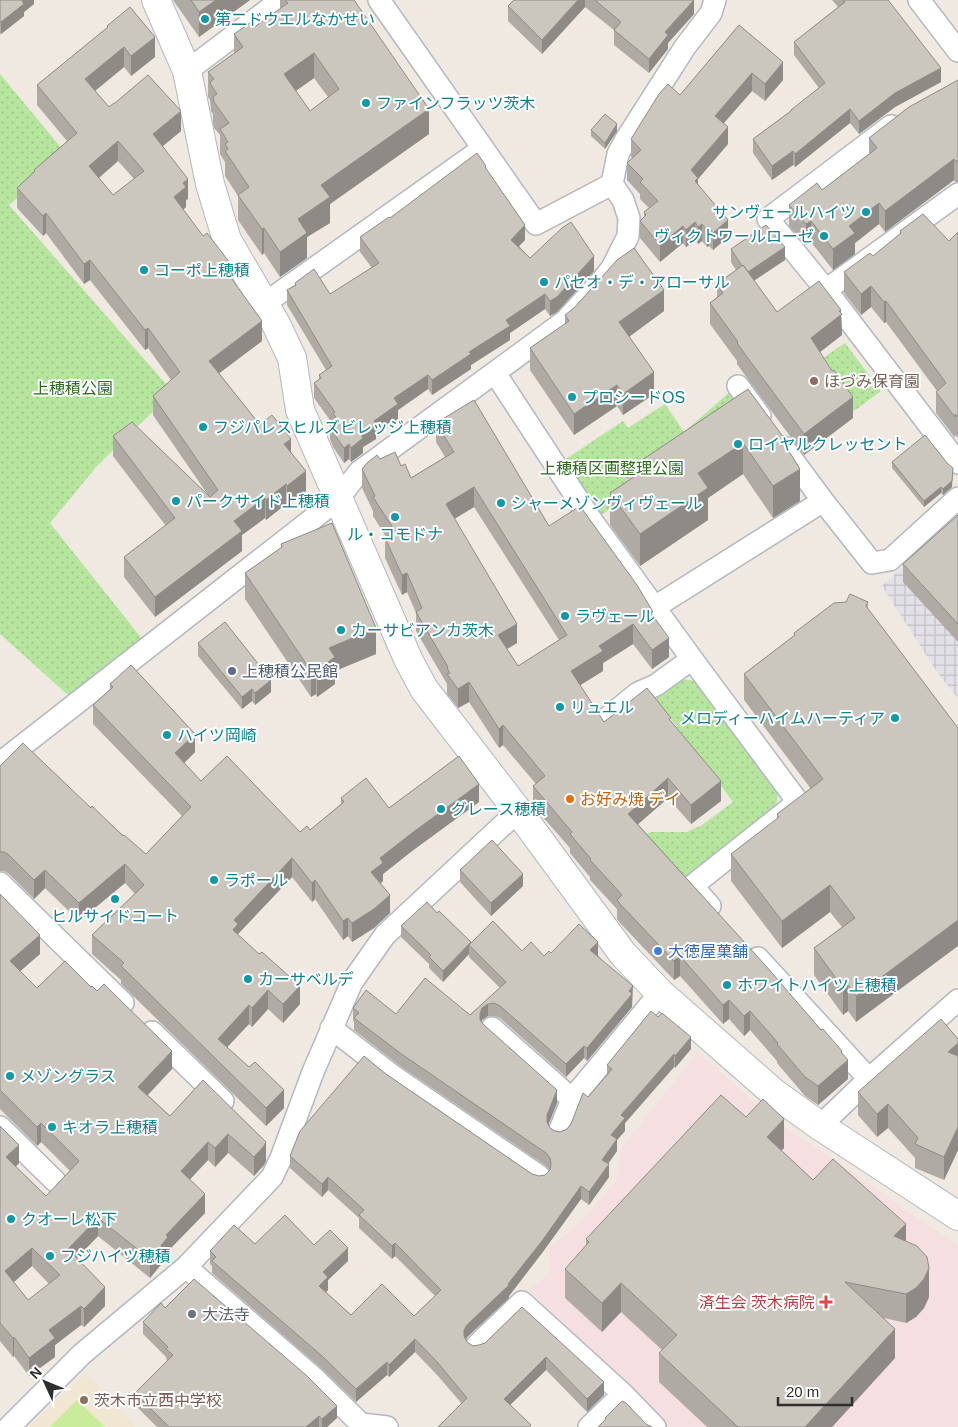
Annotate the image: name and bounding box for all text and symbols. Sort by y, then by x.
place label: 第二ドウエルなかせい [215,11,375,28]
marker: 第二ドウエルなかせい [199,13,211,25]
place label: ファインフラッツ茨木 [376,95,536,112]
marker: ファインフラッツ茨木 [360,97,372,109]
place label: サンヴェールハイツ [712,204,856,221]
marker: サンヴェールハイツ [860,206,872,218]
place label: ヴィクトワールローゼ [654,228,814,245]
marker: ヴィクトワールローゼ [818,230,830,242]
place label: コーポ上穂積 [154,262,250,279]
marker: コーポ上穂積 [138,264,150,276]
place label: パセオ・デ・アローサル [554,274,730,291]
marker: パセオ・デ・アローサル [538,276,550,288]
place label: ほづみ保育園 [824,373,920,390]
marker: ほづみ保育園 [808,375,820,387]
park label: 上穂積公園 [33,380,113,397]
place label: プロシードOS [582,389,685,406]
marker: プロシードOS [566,391,578,403]
place label: フジパレスヒルズビレッジ上穂積 [213,419,452,436]
marker: フジパレスヒルズビレッジ上穂積 [197,421,209,433]
place label: ロイヤルクレッセント [748,436,908,453]
marker: ロイヤルクレッセント [732,438,744,450]
park label: 上穂積区画整理公園 [540,460,684,477]
place label: パークサイド上穂積 [186,493,330,510]
marker: パークサイド上穂積 [170,495,182,507]
place label: シャーメゾンヴィヴェール [511,495,702,512]
marker: シャーメゾンヴィヴェール [495,497,507,509]
marker: ル・コモドナ [389,511,401,523]
place label: ル・コモドナ [347,526,443,543]
place label: ラヴェール [575,608,655,625]
marker: ラヴェール [559,610,571,622]
place label: カーサビアンカ茨木 [351,622,494,639]
marker: カーサビアンカ茨木 [335,624,347,636]
place label: 上穂積公民館 [242,663,338,680]
marker: 上穂積公民館 [226,665,238,677]
place label: リュエル [570,699,634,716]
marker: リュエル [554,701,566,713]
place label: メロディーハイムハーティア [680,710,885,727]
marker: メロディーハイムハーティア [889,712,901,724]
place label: ハイツ岡崎 [177,727,257,744]
marker: ハイツ岡崎 [161,729,173,741]
place label: お好み焼 デイ [580,791,680,808]
marker: お好み焼 デイ [564,793,576,805]
place label: グレース穂積 [451,801,546,818]
marker: グレース穂積 [435,803,447,815]
place label: ラポール [224,872,288,889]
marker: ラポール [208,874,220,886]
marker: ヒルサイドコート [109,893,121,905]
place label: ヒルサイドコート [51,908,179,925]
place label: 大徳屋菓舗 [668,943,748,960]
marker: 大徳屋菓舗 [652,945,664,957]
place label: カーサベルデ [258,971,354,988]
marker: カーサベルデ [242,973,254,985]
place label: ホワイトハイツ上穂積 [737,977,897,994]
marker: ホワイトハイツ上穂積 [721,979,733,991]
place label: メゾングラス [20,1068,116,1085]
marker: メゾングラス [4,1070,16,1082]
place label: キオラ上穂積 [62,1119,158,1136]
marker: キオラ上穂積 [46,1121,58,1133]
place label: クオーレ松下 [21,1211,117,1228]
marker: クオーレ松下 [5,1213,17,1225]
place label: フジハイツ穂積 [60,1248,171,1265]
marker: フジハイツ穂積 [44,1250,56,1262]
place label: 済生会 茨木病院 [699,1294,815,1311]
marker: 済生会 茨木病院 [819,1295,833,1309]
place label: 大法寺 [202,1306,250,1323]
marker: 大法寺 [186,1308,198,1320]
north arrow [20,1357,70,1407]
text: N [26,1364,45,1382]
scale bar [778,1374,852,1406]
text: 20 m [786,1383,819,1400]
place label: 茨木市立西中学校 [94,1392,222,1409]
marker: 茨木市立西中学校 [78,1394,90,1406]

